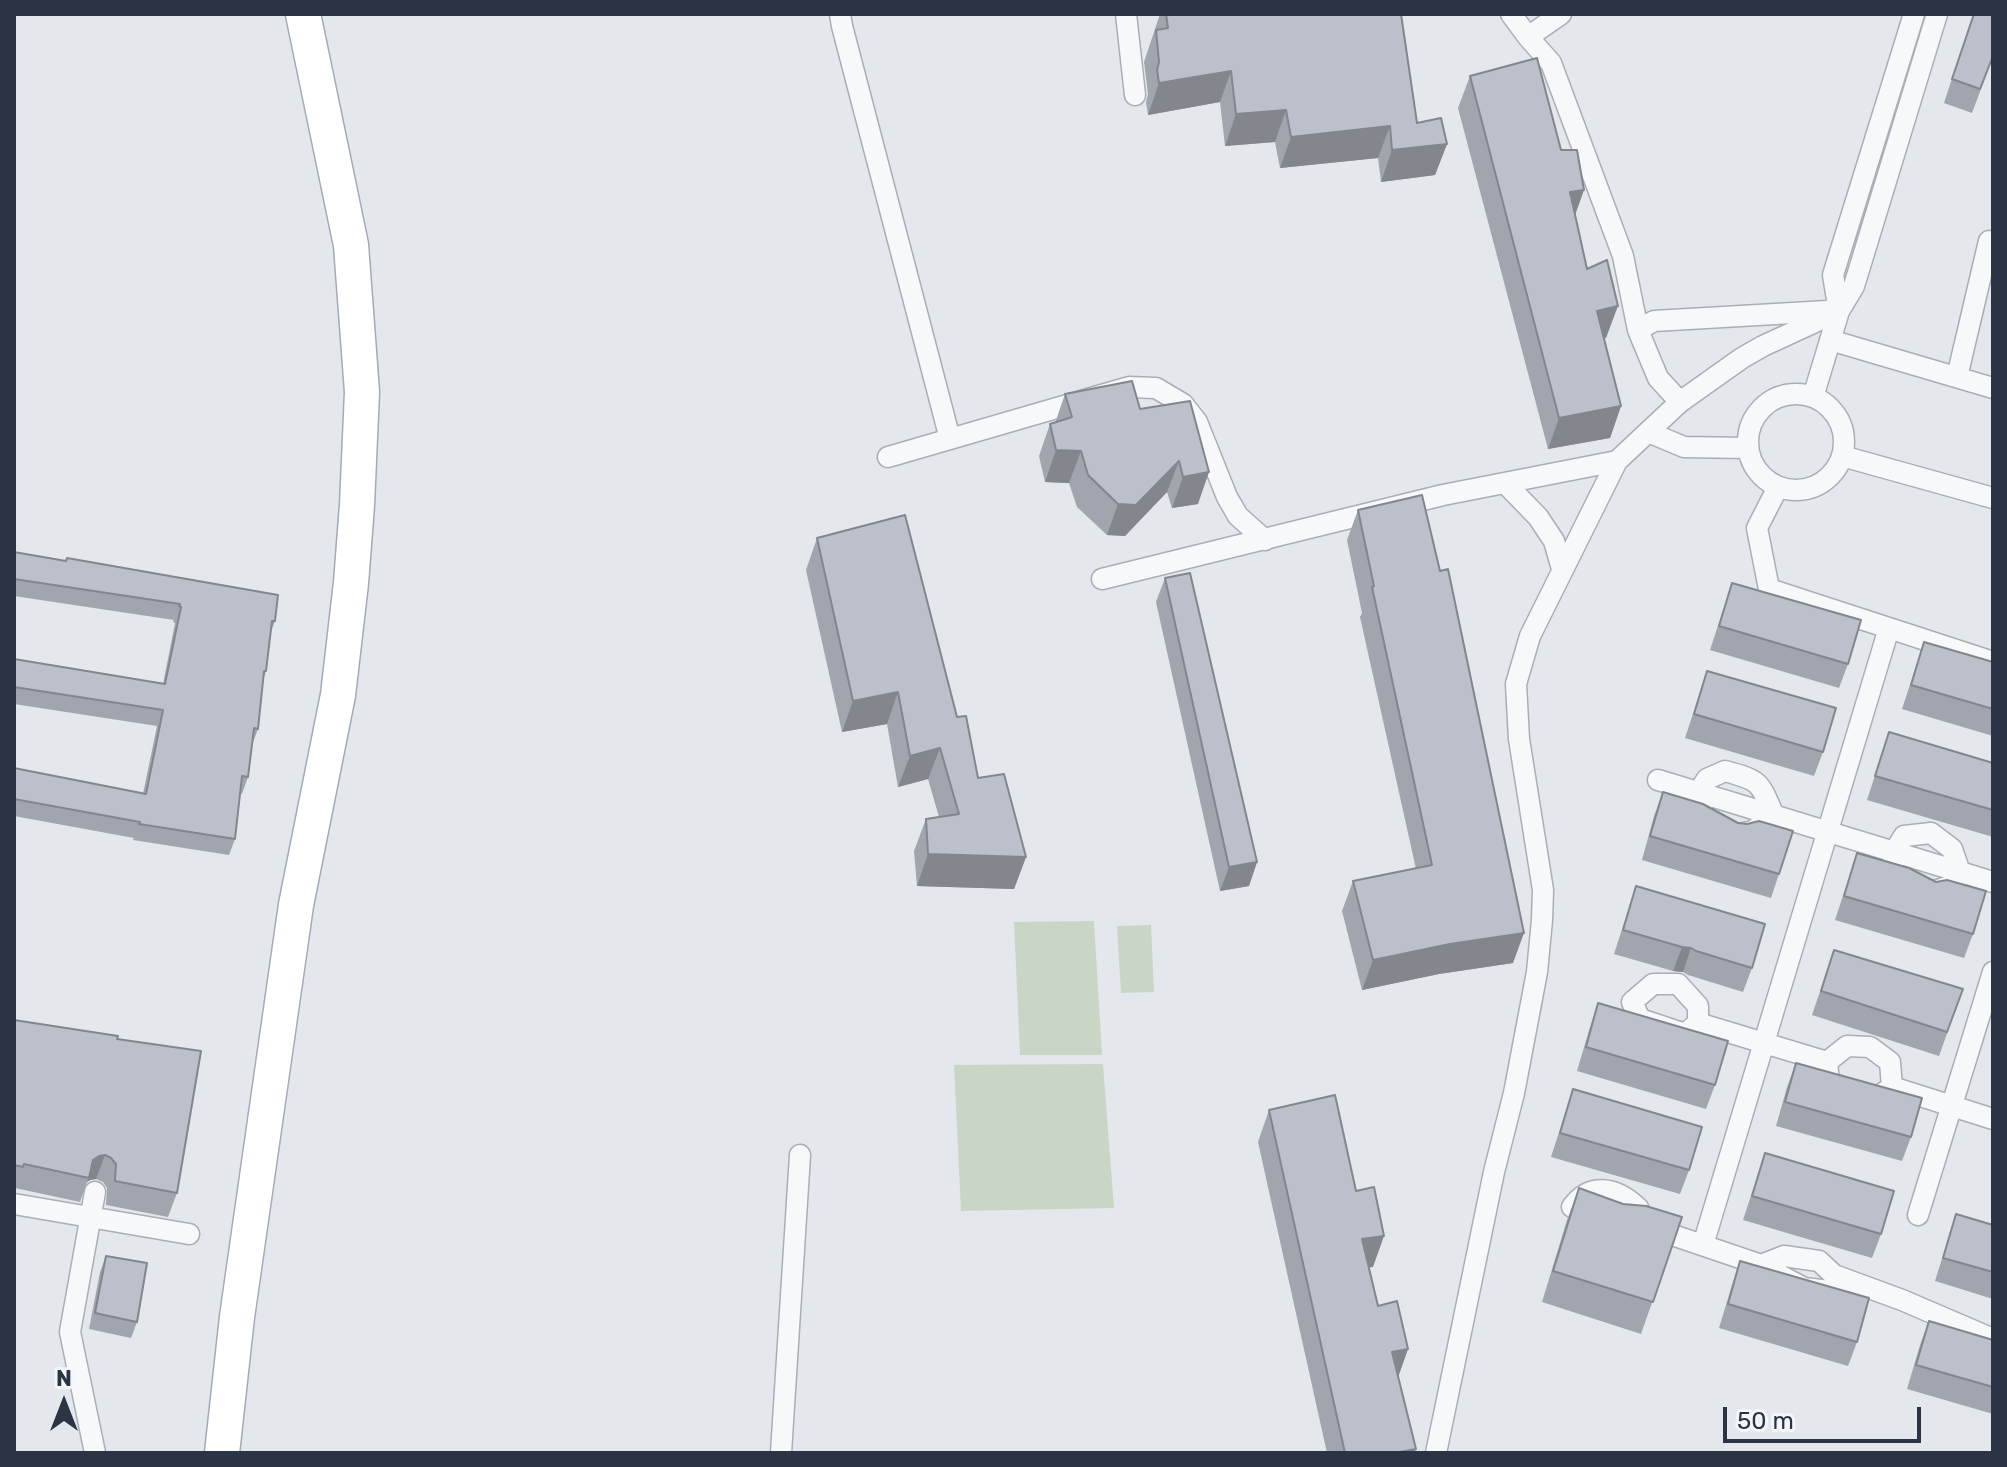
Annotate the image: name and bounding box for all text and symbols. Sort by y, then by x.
north arrow [24,1363,104,1443]
text: N [56,1365,72,1392]
scale bar [1727,1391,1925,1441]
text: 50 m [1737,1407,1794,1435]

